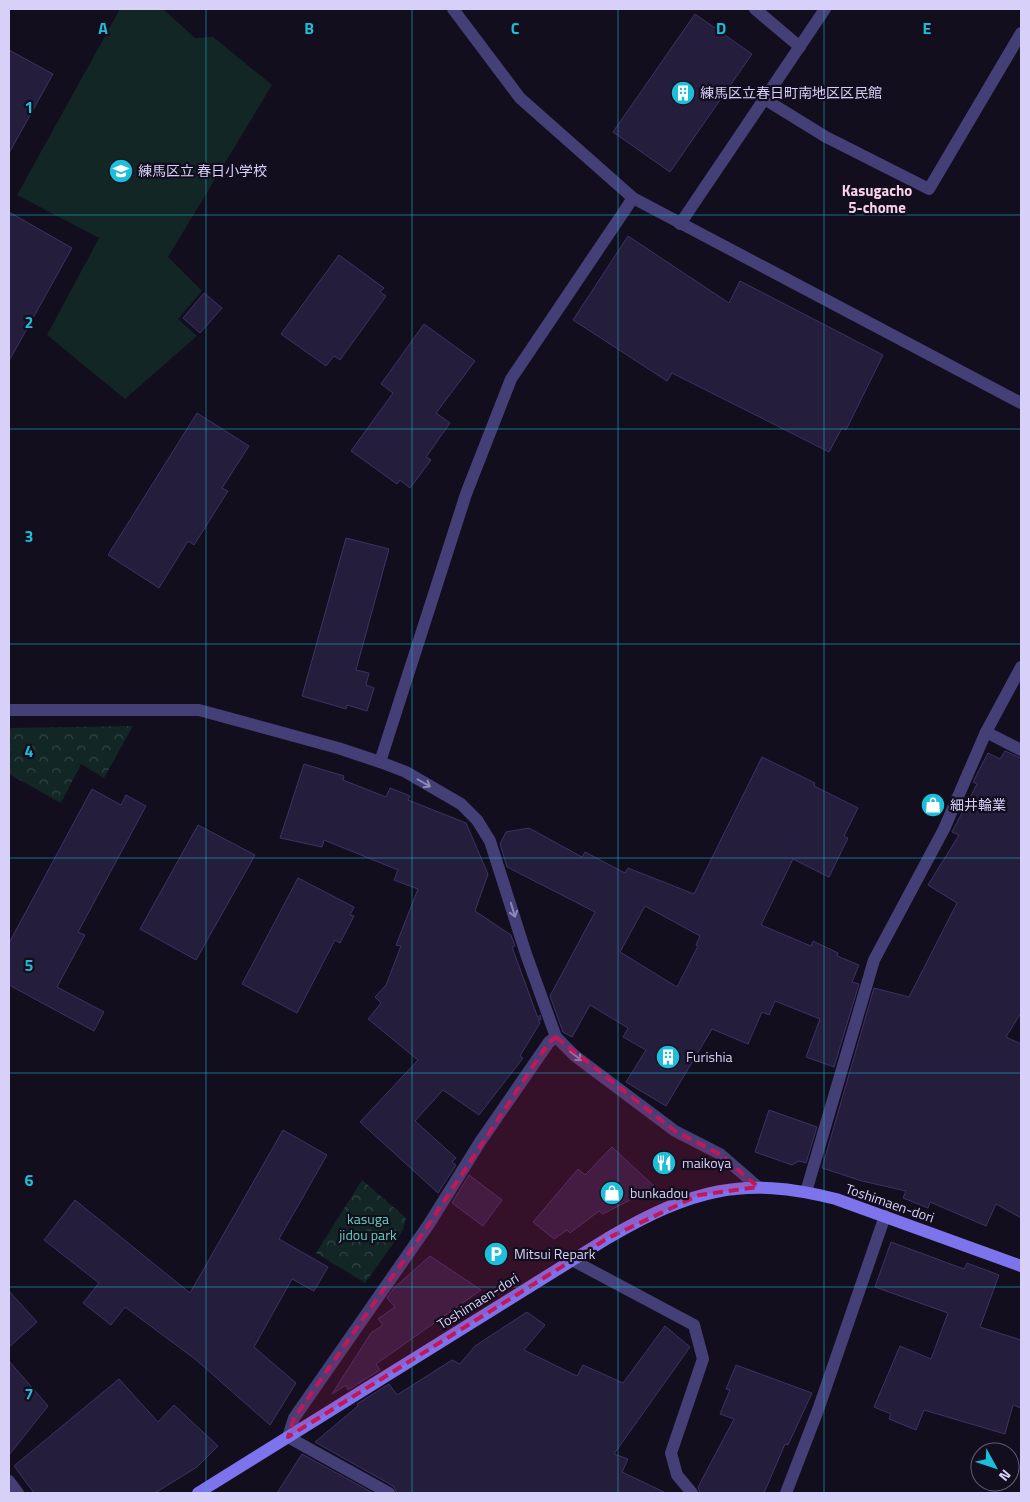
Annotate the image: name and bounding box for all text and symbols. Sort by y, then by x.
text: A [98,16,108,40]
text: B [304,16,314,40]
text: C [511,16,520,40]
text: D [716,16,726,40]
text: E [923,16,932,40]
building icon: 練馬区立春日町南地区区民館 [670,80,696,106]
place label: 練馬区立春日町南地区区民館 [700,82,882,103]
text: 1 [25,95,33,119]
school or university icon: 練馬区立 春日小学校 [108,158,134,184]
place label: 練馬区立 春日小学校 [138,160,267,181]
district label: Kasugacho 5-chome [842,179,912,219]
text: 2 [25,310,33,334]
text: 3 [25,524,33,548]
text: 4 [25,739,34,763]
one-way arrow [416,778,430,788]
shop icon: 細井輪業 [920,792,946,818]
place label: 細井輪業 [950,794,1006,815]
one-way arrow [508,901,518,917]
text: 5 [25,953,34,977]
building icon: Furishia [655,1044,681,1070]
place label: Furishia [686,1046,733,1067]
one-way arrow [569,1051,582,1062]
restaurant icon: maikoya [651,1150,677,1176]
place label: maikoya [682,1152,731,1173]
text: 6 [25,1168,34,1192]
street label: Toshimaen-dori [843,1178,937,1228]
shop icon: bunkadou [599,1180,625,1206]
place label: bunkadou [630,1182,688,1203]
park label: kasuga jidou park [338,1208,397,1245]
parking icon: Mitsui Repark [483,1241,509,1267]
place label: Mitsui Repark [514,1243,596,1264]
street label: Toshimaen-dori [433,1267,523,1334]
text: 7 [25,1382,33,1406]
north arrow [970,1442,1020,1492]
text: N [994,1465,1017,1486]

